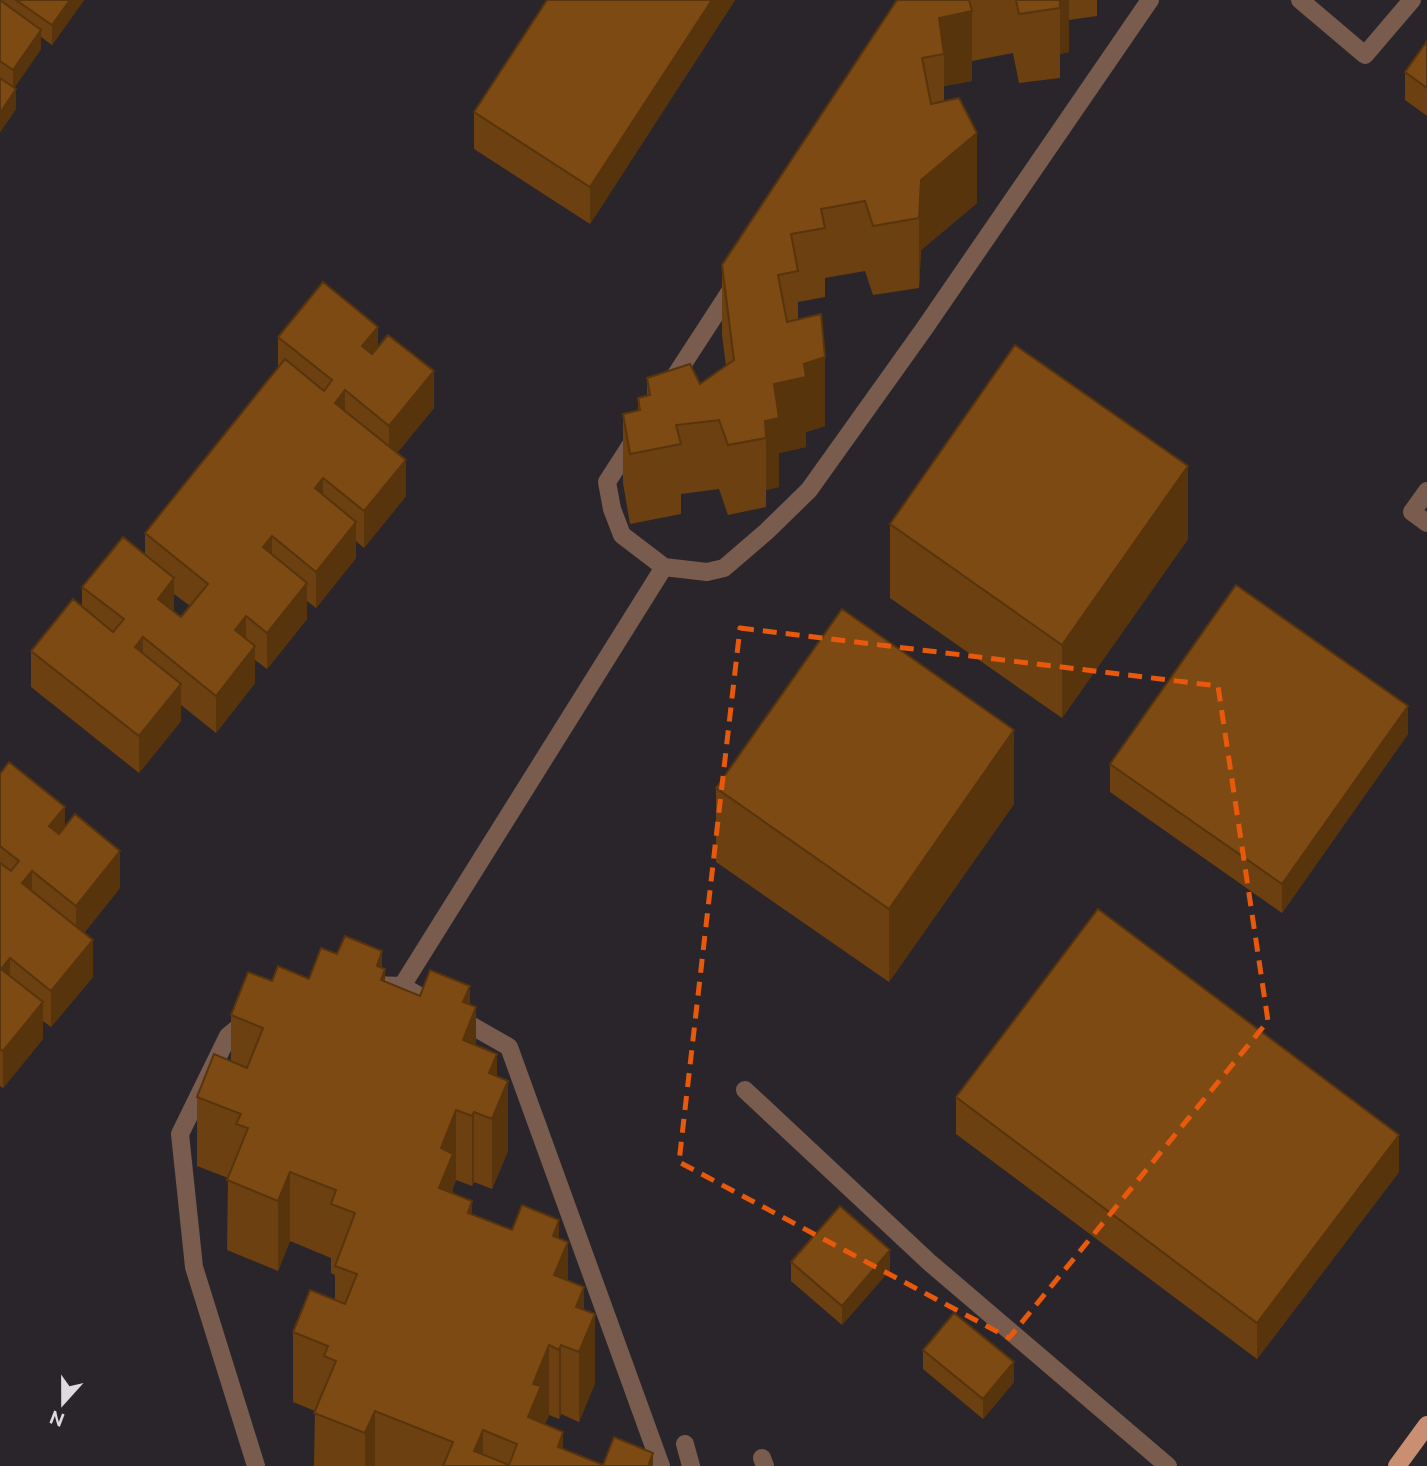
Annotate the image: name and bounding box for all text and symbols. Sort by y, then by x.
north arrow [28,1368,98,1438]
text: N [46,1406,67,1432]

